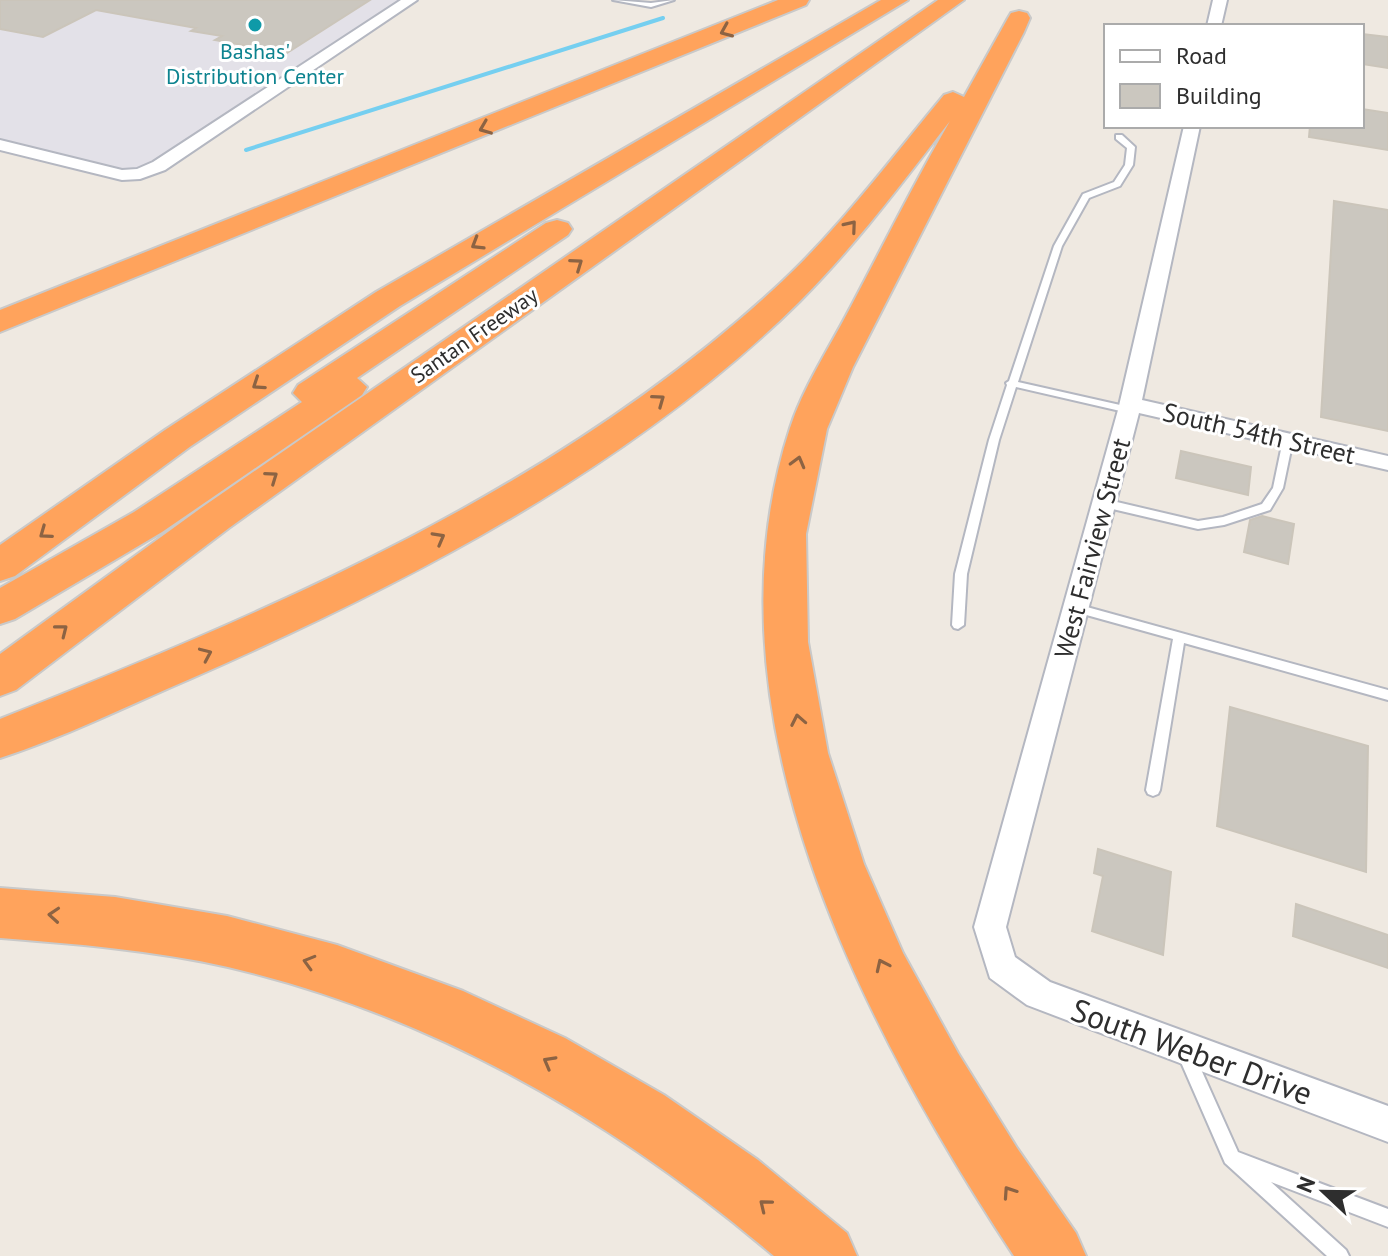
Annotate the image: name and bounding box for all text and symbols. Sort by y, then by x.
marker: Bashas' Distribution Center [246,16,264,34]
one-way arrow [720,21,734,37]
legend [1104,24,1364,128]
place label: Bashas' Distribution Center [166,37,345,90]
text: Road [1176,40,1227,71]
text: Building [1176,80,1262,111]
one-way arrow [479,118,493,135]
one-way arrow [841,220,856,235]
one-way arrow [471,234,486,250]
one-way arrow [568,259,582,274]
street label: Santan Freeway [405,280,544,389]
one-way arrow [252,374,267,389]
one-way arrow [650,395,665,410]
street label: South 54th Street [1160,395,1359,471]
street label: West Fairview Street [1047,434,1137,662]
one-way arrow [789,456,806,470]
one-way arrow [264,472,278,487]
one-way arrow [39,523,54,538]
one-way arrow [430,532,444,548]
one-way arrow [53,625,68,639]
one-way arrow [198,647,212,663]
one-way arrow [790,713,807,727]
one-way arrow [47,907,60,924]
one-way arrow [303,955,317,971]
one-way arrow [876,959,892,974]
street label: South Weber Drive [1066,988,1318,1114]
one-way arrow [542,1056,557,1071]
north arrow [1284,1152,1364,1232]
text: N [1290,1173,1321,1196]
one-way arrow [1004,1186,1019,1200]
one-way arrow [760,1200,774,1215]

